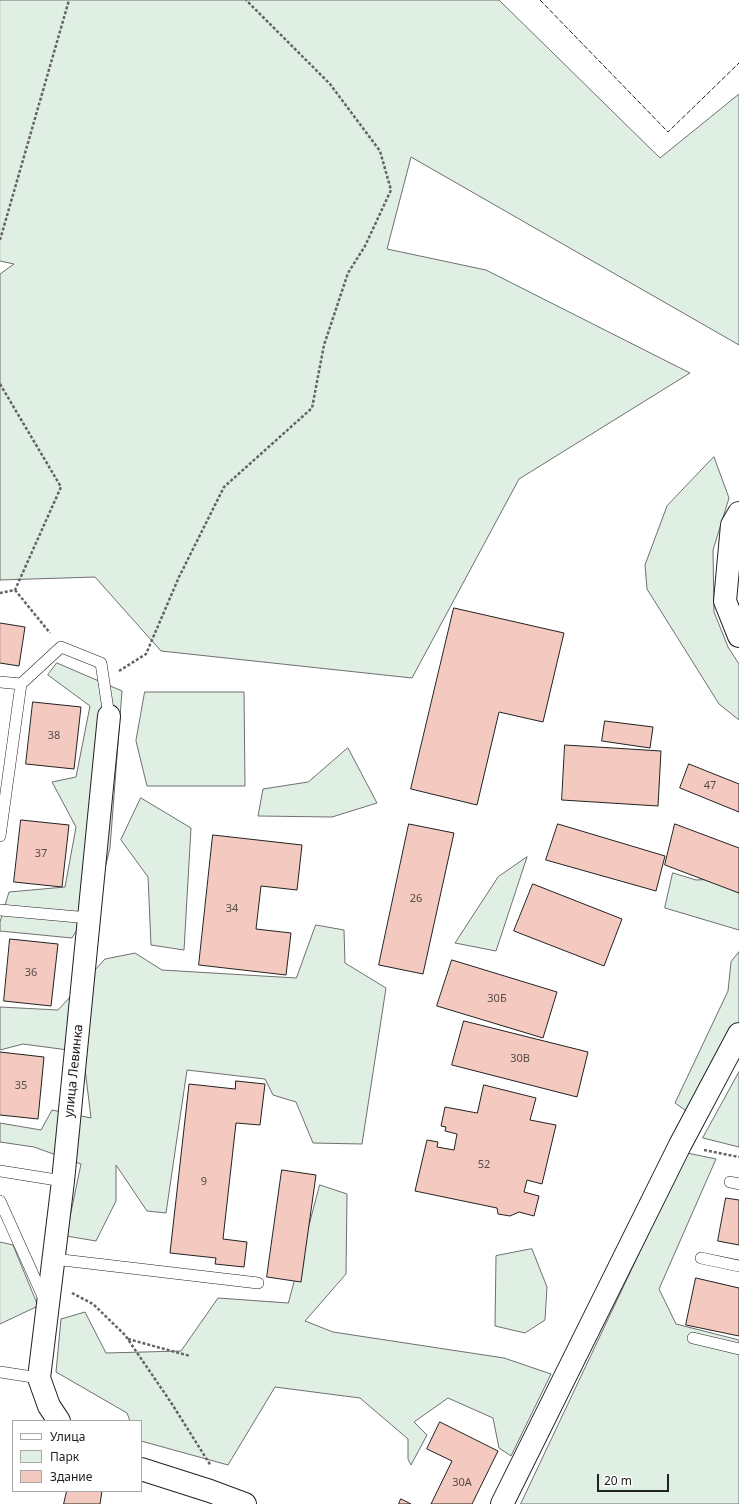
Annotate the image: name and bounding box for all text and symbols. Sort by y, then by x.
house number: 38 [48,729,60,743]
house number: 47 [704,779,716,793]
house number: 37 [35,847,47,861]
house number: 26 [410,892,422,906]
house number: 34 [226,902,238,916]
house number: 36 [25,966,37,980]
house number: 30Б [487,992,507,1006]
street label: улица Левинка [61,1024,87,1118]
house number: 30В [510,1052,530,1066]
house number: 35 [15,1079,27,1093]
house number: 52 [478,1158,490,1172]
house number: 9 [201,1175,207,1189]
legend [12,1420,142,1492]
text: Улица [50,1428,85,1445]
text: Парк [50,1448,79,1465]
scale bar [599,1466,671,1492]
text: Здание [50,1468,92,1485]
text: 20 m [604,1472,632,1489]
house number: 30А [452,1476,472,1490]

